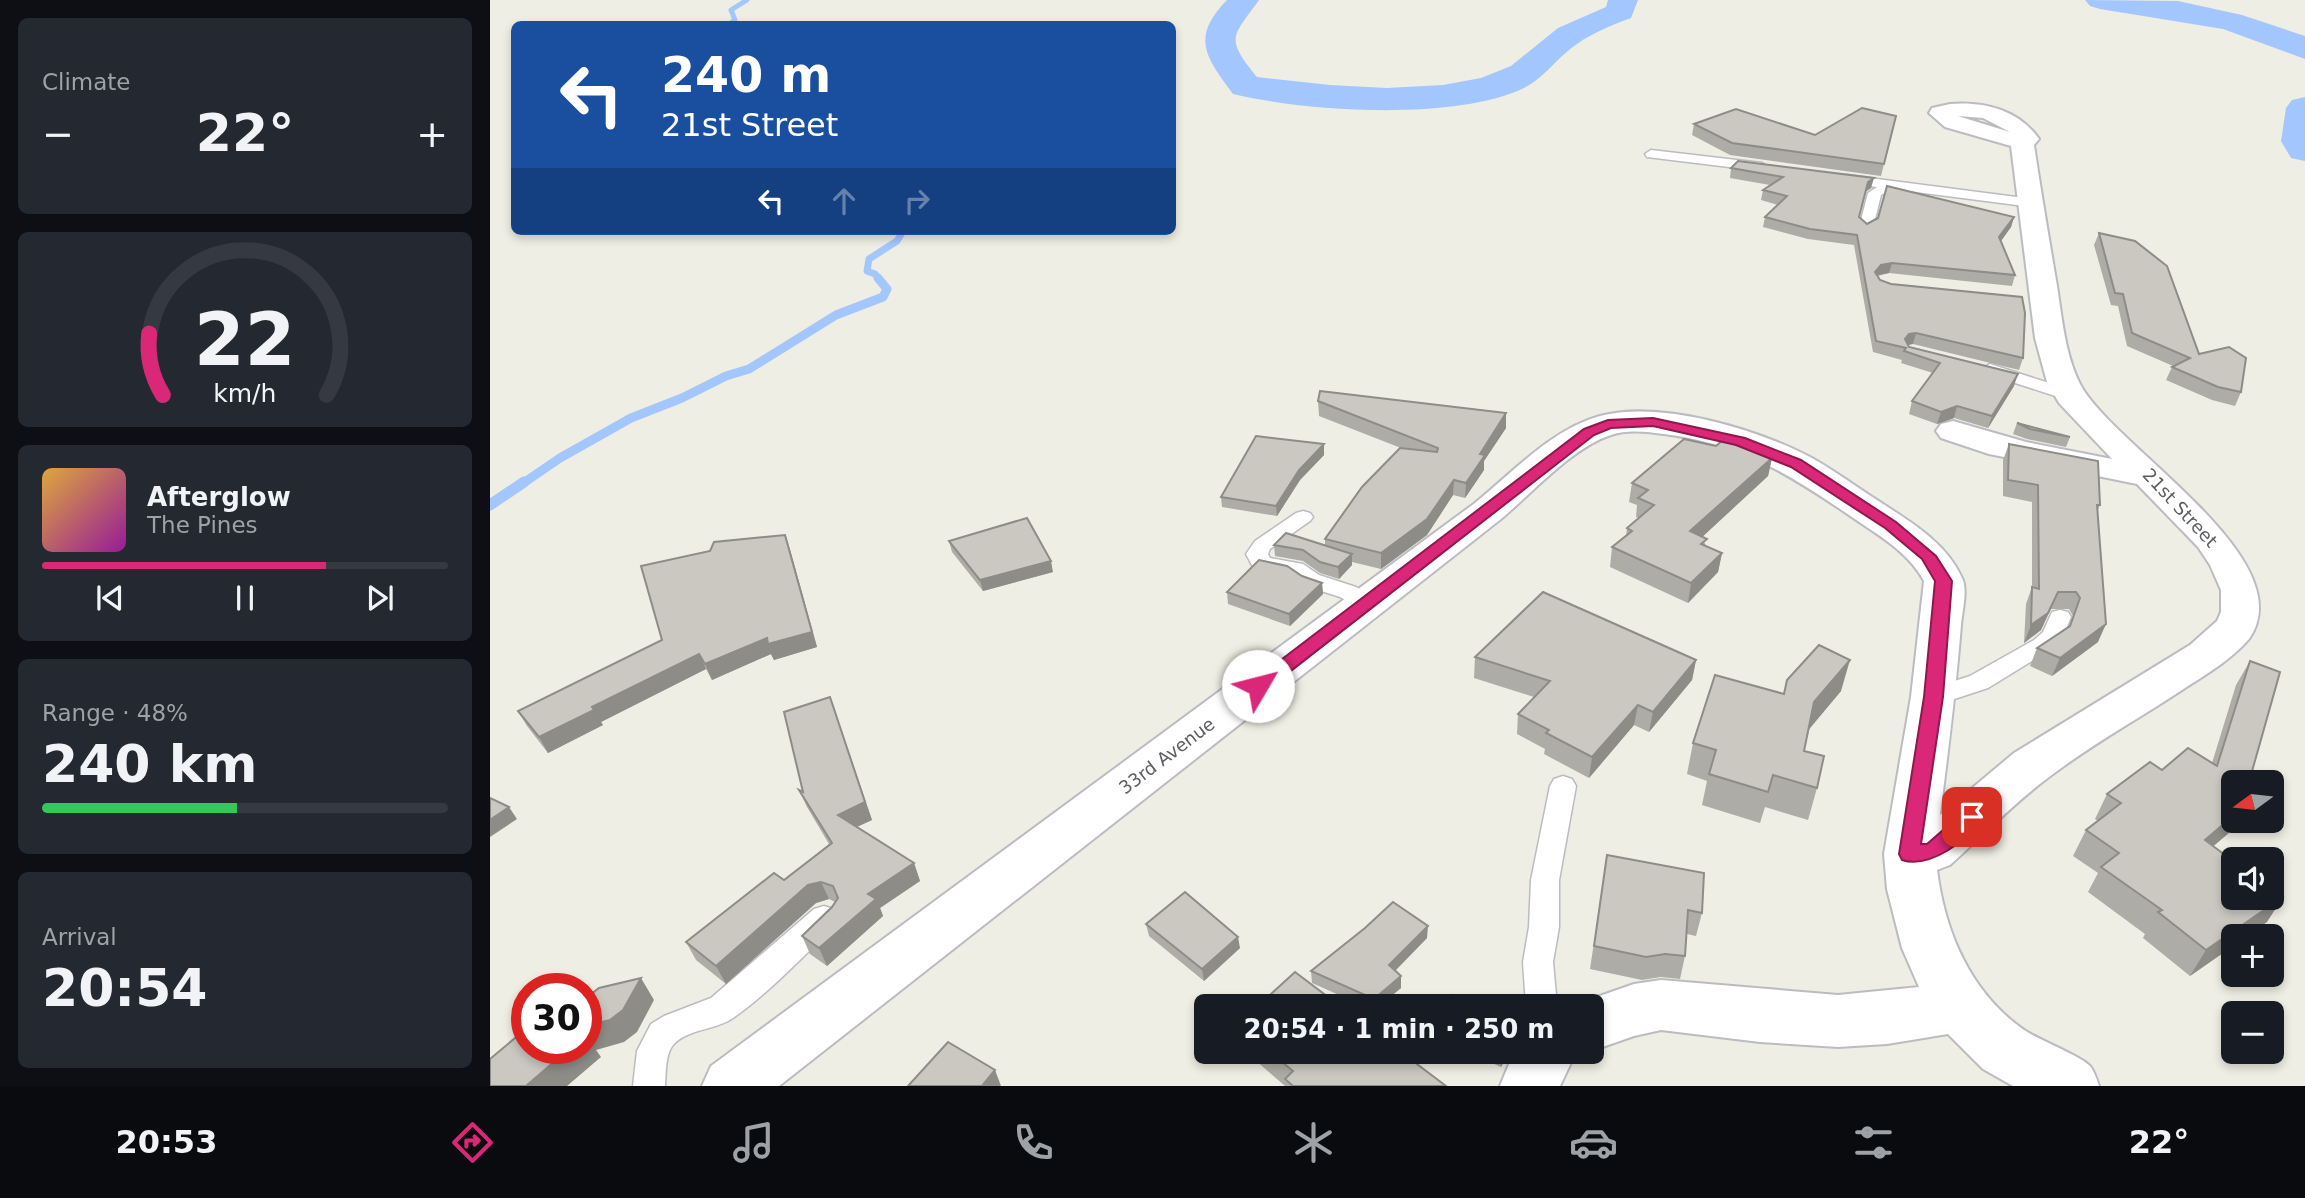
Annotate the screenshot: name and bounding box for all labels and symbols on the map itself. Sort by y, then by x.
street label: 21st Street [2139,464,2222,551]
position arrow [1221,649,1295,723]
street label: 33rd Avenue [1115,713,1219,798]
north arrow [2221,770,2284,833]
pin [1942,787,2002,847]
speed limit sign: 30 [511,973,602,1064]

